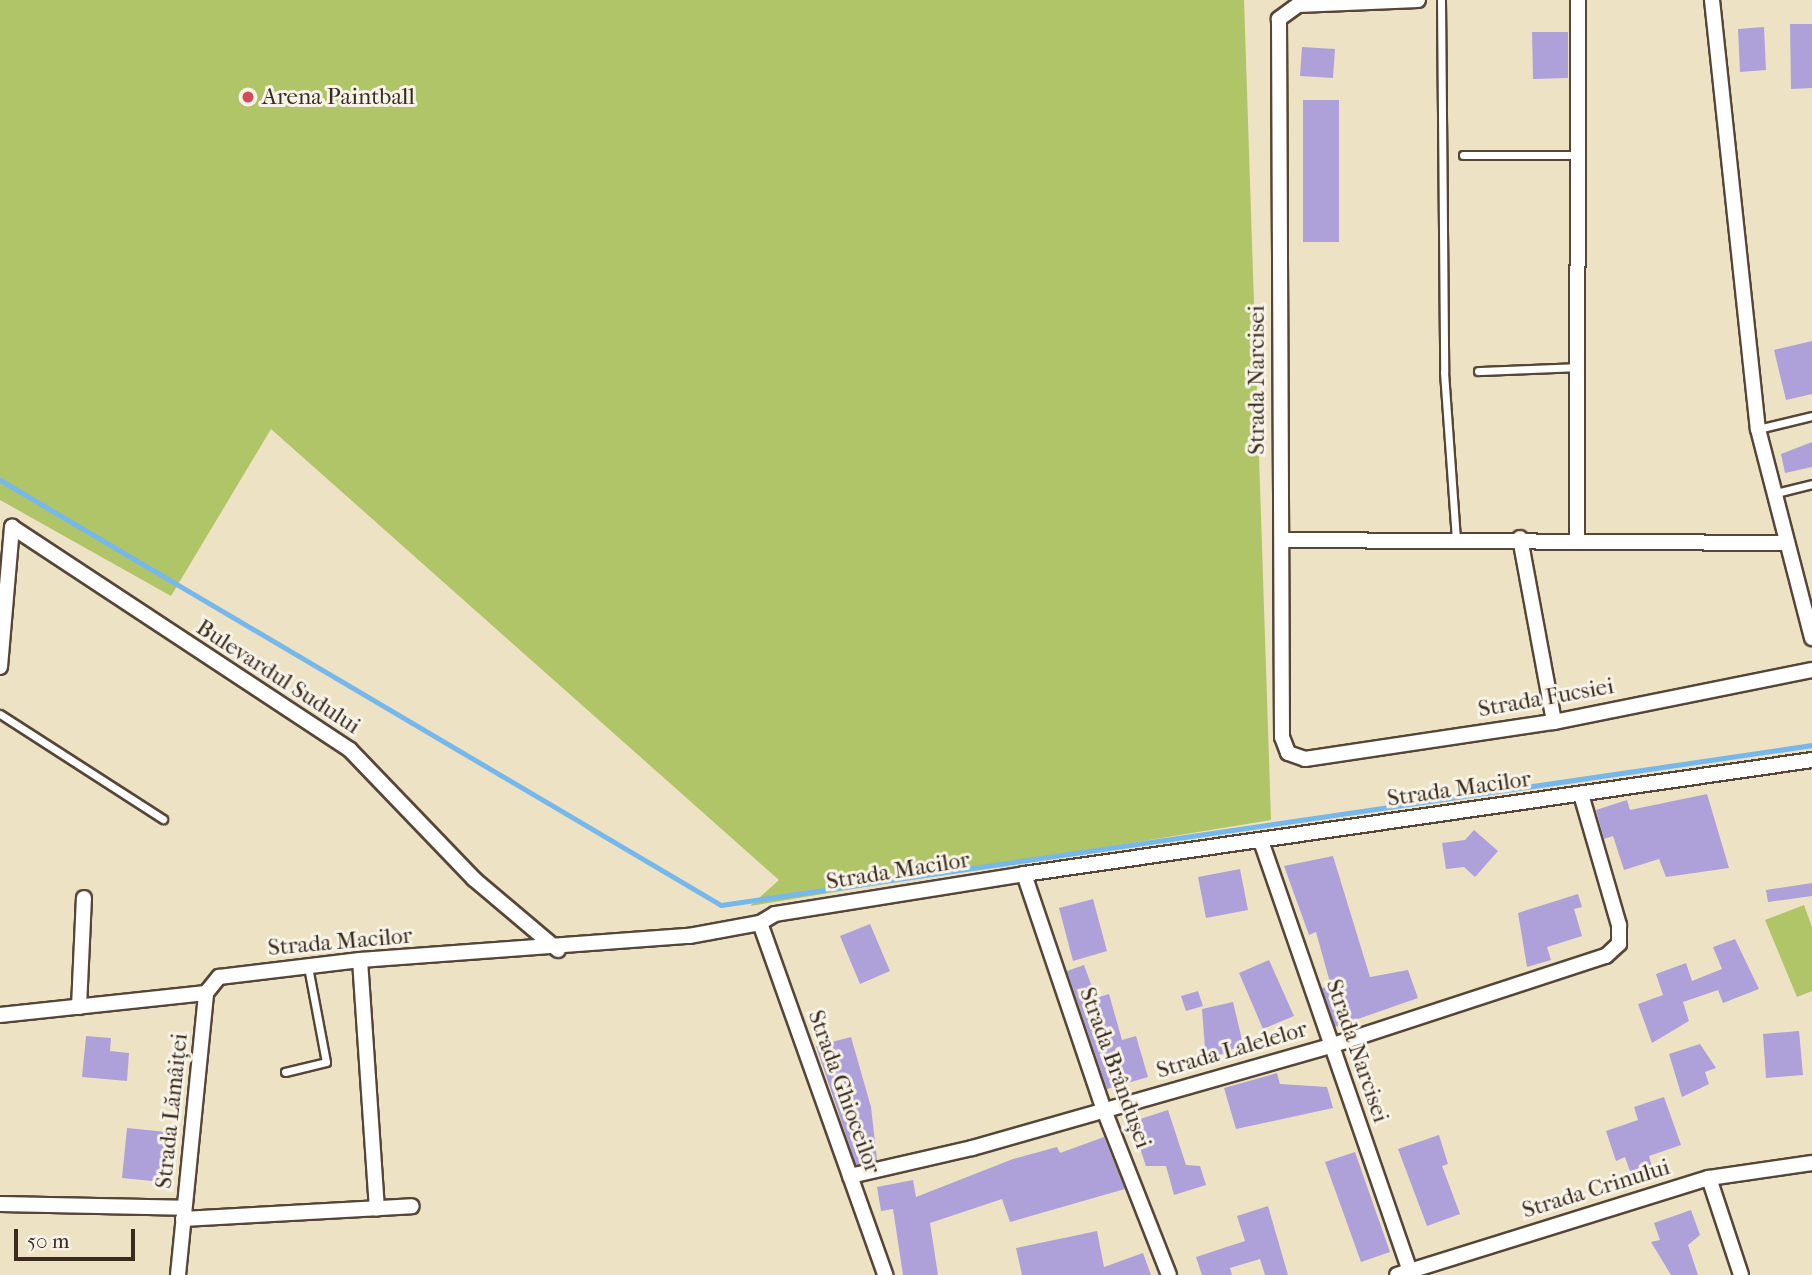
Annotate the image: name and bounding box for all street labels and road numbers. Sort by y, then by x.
street label: Strada Narcisei [1243,305,1271,455]
street label: Bulevardul Sudului [191,614,365,740]
street label: Strada Fucsiei [1476,672,1616,724]
street label: Strada Macilor [1385,765,1533,813]
street label: Strada Macilor [824,846,972,896]
street label: Strada Macilor [267,922,413,962]
street label: Strada Narcisei [1320,976,1394,1126]
street label: Strada Brândușei [1073,984,1157,1152]
street label: Strada Ghioceilor [802,1007,886,1177]
street label: Strada Lalelelor [1153,1015,1311,1085]
street label: Strada Lămâiței [150,1032,194,1190]
street label: Strada Crinului [1519,1153,1673,1225]

